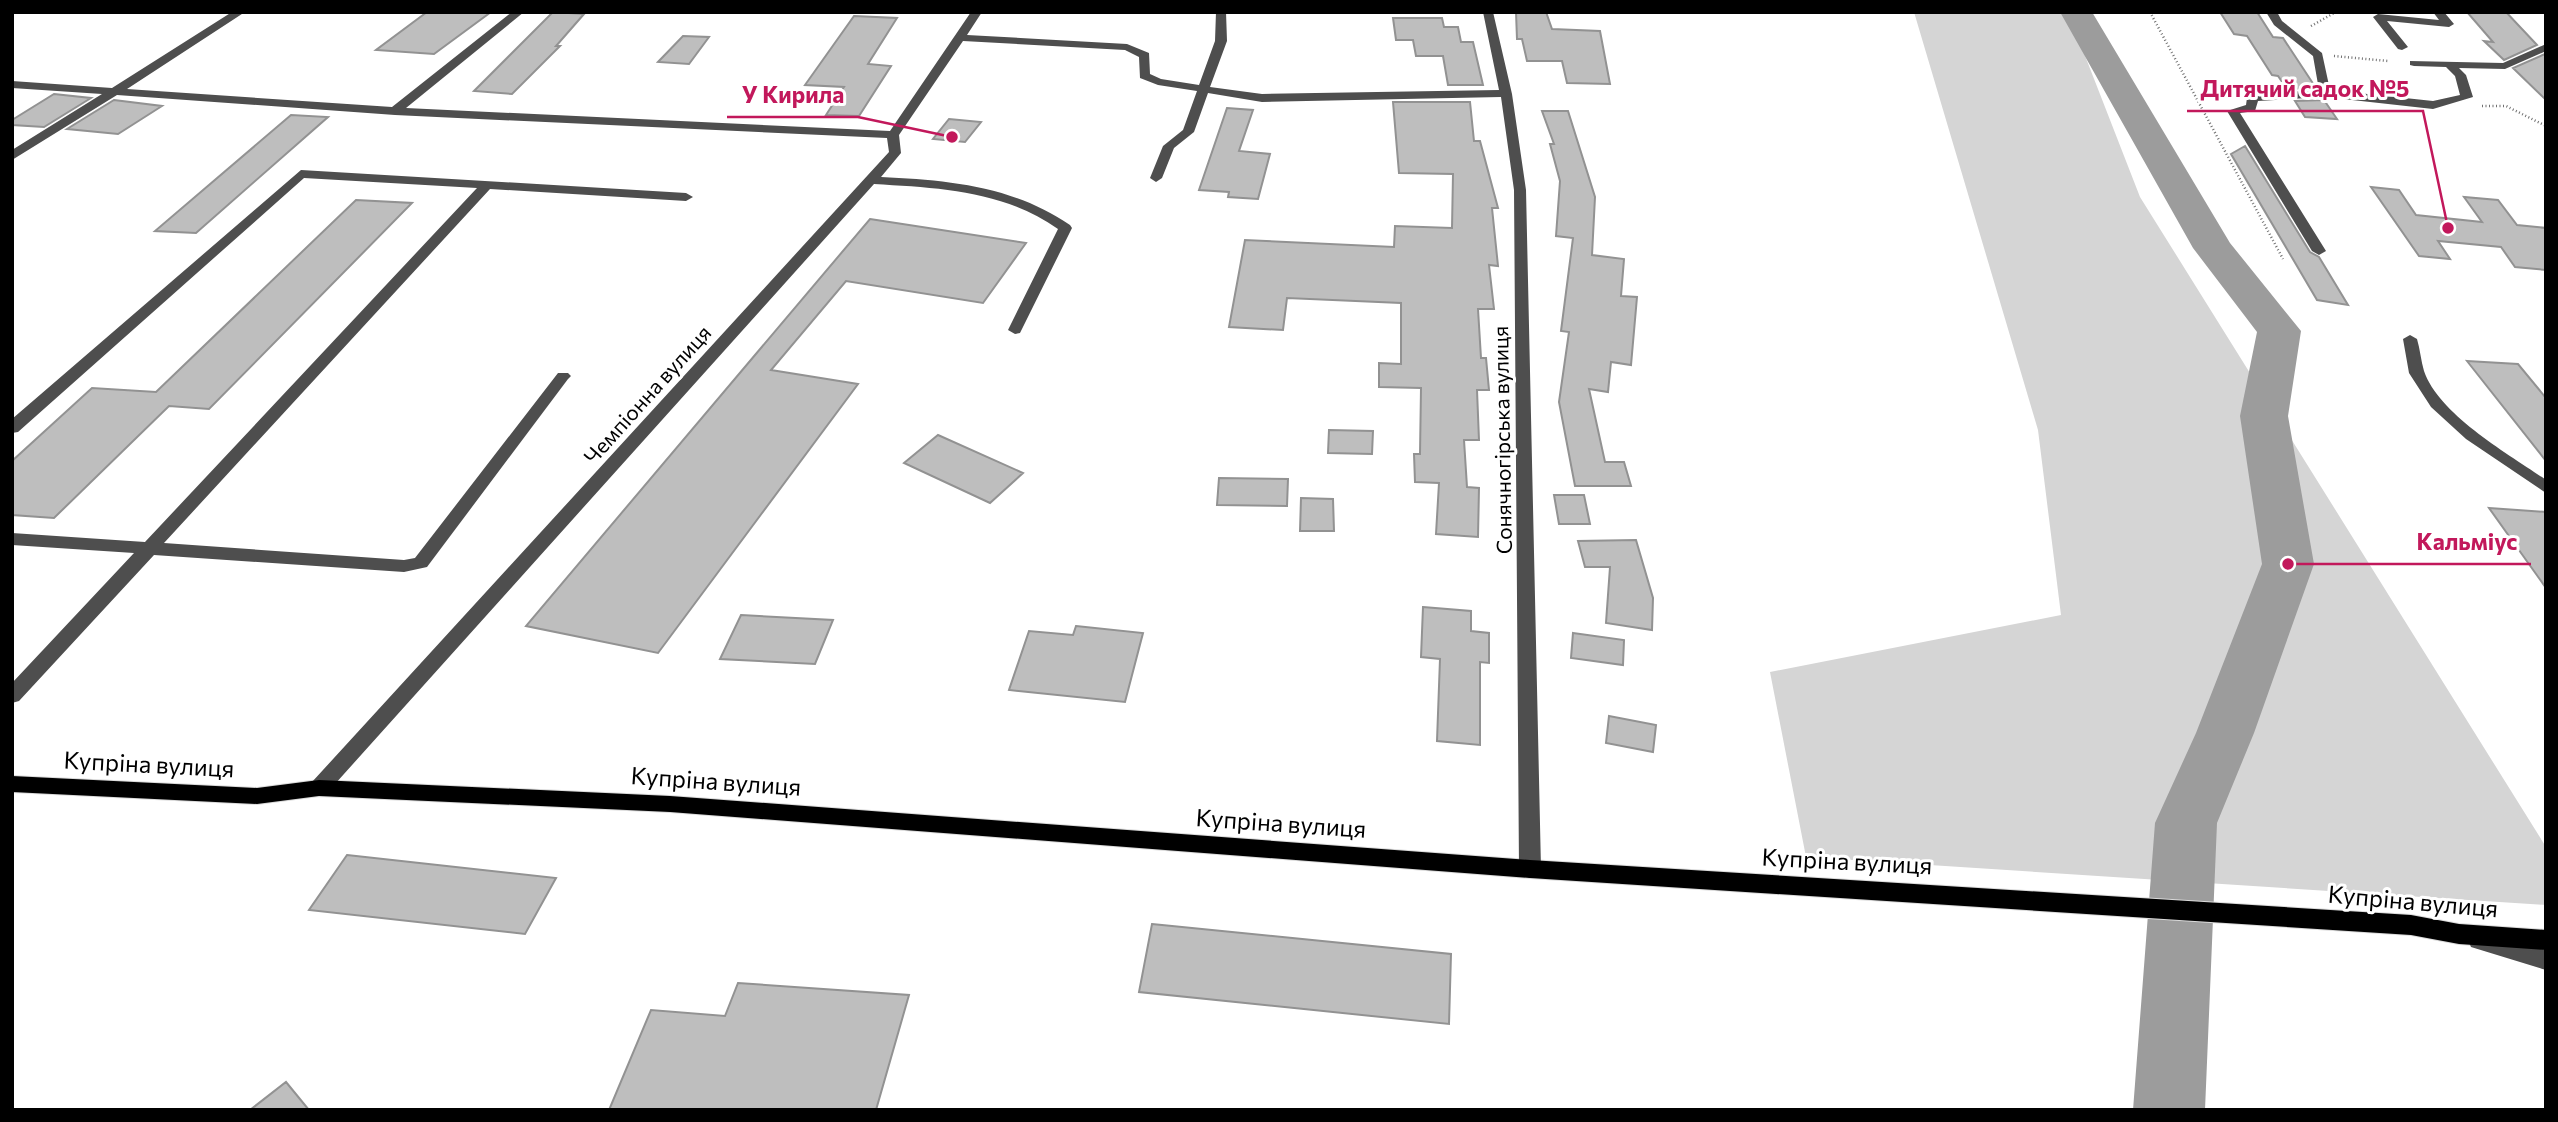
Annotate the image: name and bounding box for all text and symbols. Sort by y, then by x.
callout: Дитячий садок №5 [2187,67,2423,111]
callout: У Кирила [727,73,858,117]
text: Дитячий садок №5 [2201,74,2409,102]
text: У Кирила [742,80,844,108]
street label: Чемпіонна вулиця [578,320,716,468]
street label: Сонячногірська вулиця [1487,326,1516,554]
callout: Кальміус [2403,520,2531,564]
text: Кальміус [2417,527,2517,555]
street label: Купріна вулиця [63,745,235,782]
street label: Купріна вулиця [630,760,802,801]
street label: Купріна вулиця [1195,802,1367,843]
street label: Купріна вулиця [1761,842,1933,879]
street label: Купріна вулиця [2327,879,2499,922]

